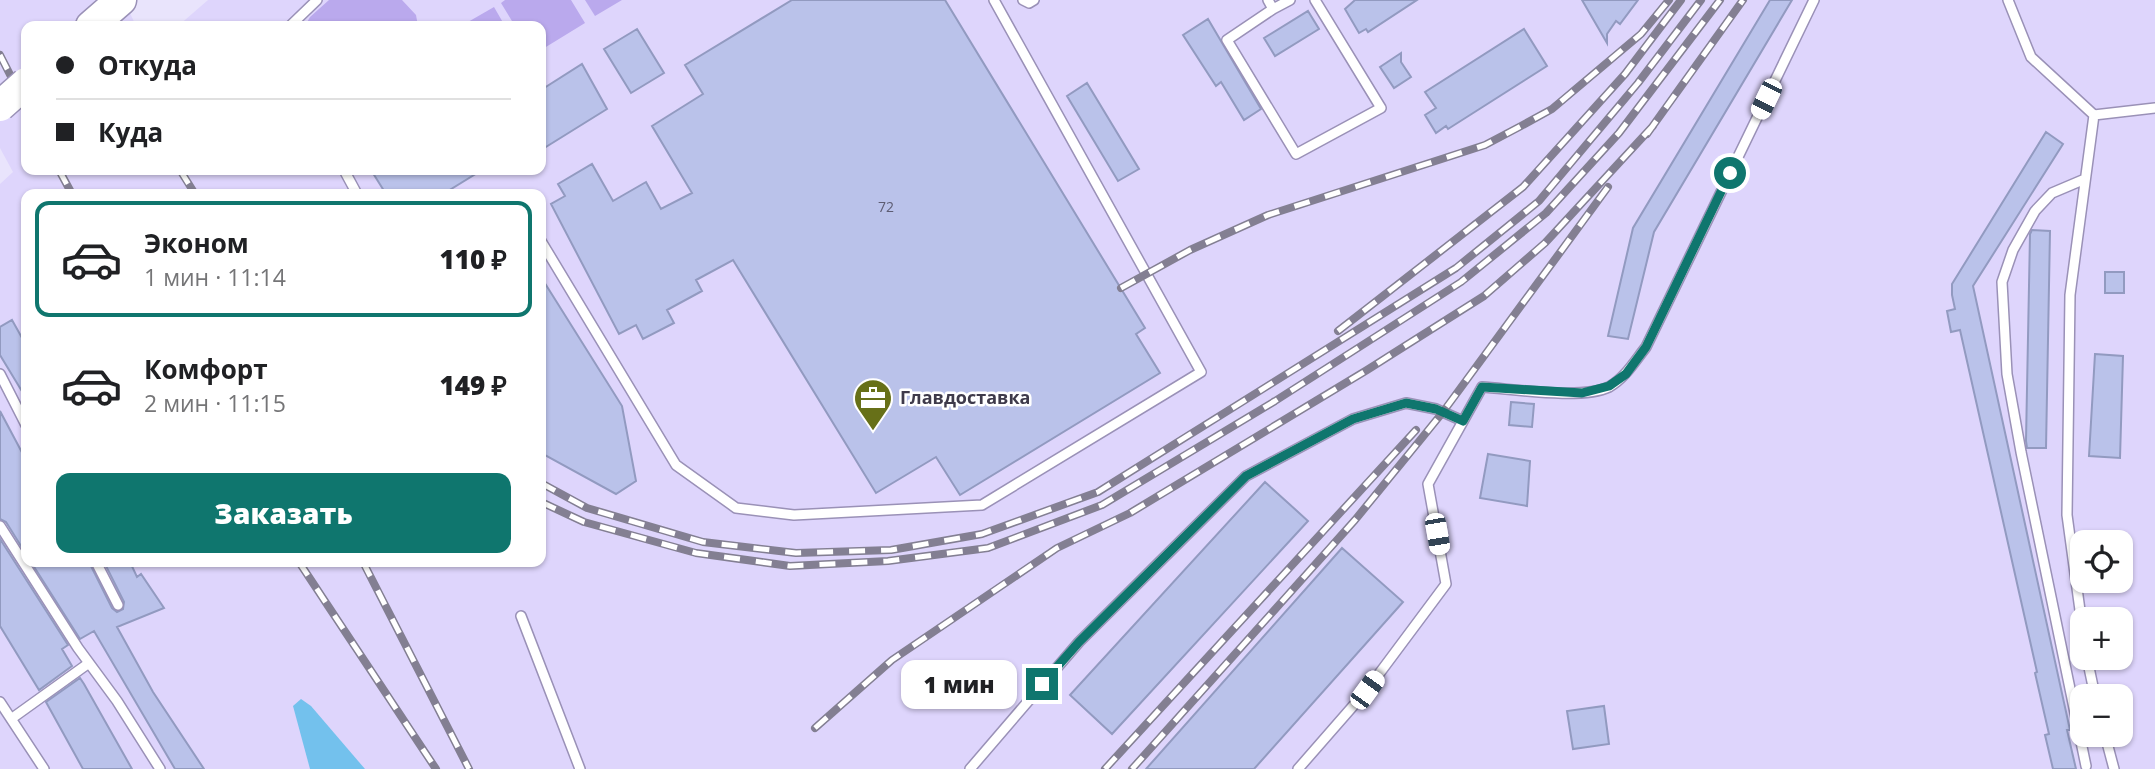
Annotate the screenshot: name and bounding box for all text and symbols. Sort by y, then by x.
text: Откуда [98,47,197,83]
car [1748,76,1785,122]
text: Куда [98,114,163,150]
route start [1714,157,1746,189]
house number: 72 [878,197,894,216]
text: Эконом [144,225,249,261]
icon: car [60,228,123,291]
text: 110 ₽ [439,241,507,277]
text: 1 мин · 11:14 [144,261,286,293]
text: Комфорт [144,351,268,387]
icon: car [60,354,123,417]
text: 149 ₽ [439,367,507,403]
office icon: Главдоставка [852,377,894,432]
place label: Главдоставка [900,385,1030,409]
text: 2 мин · 11:15 [144,387,286,419]
button: Заказать [56,473,511,553]
car [1424,511,1451,557]
map controls [2070,530,2133,747]
button: locate [2070,530,2133,593]
button: + [2070,607,2133,670]
callout: 1 мин [902,660,1018,708]
car [1347,667,1388,713]
text: 1 мин [924,668,994,700]
route end [1026,668,1058,700]
button: − [2070,684,2133,747]

